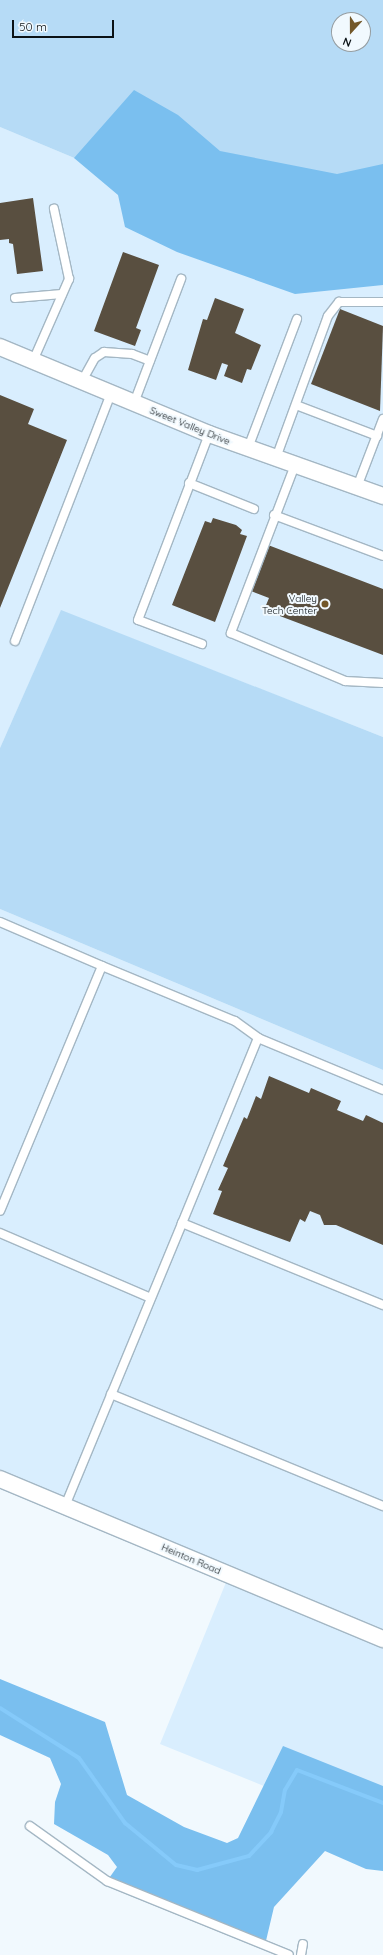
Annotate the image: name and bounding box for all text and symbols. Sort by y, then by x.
scale bar [14,12,116,38]
north arrow [331,12,371,52]
text: 50 m [19,19,47,34]
text: N [341,34,353,50]
street label: Sweet Valley Drive [148,404,232,448]
place label: Valley Tech Center [262,592,317,616]
marker: Valley Tech Center [320,599,330,609]
street label: Heinton Road [159,1541,223,1577]

